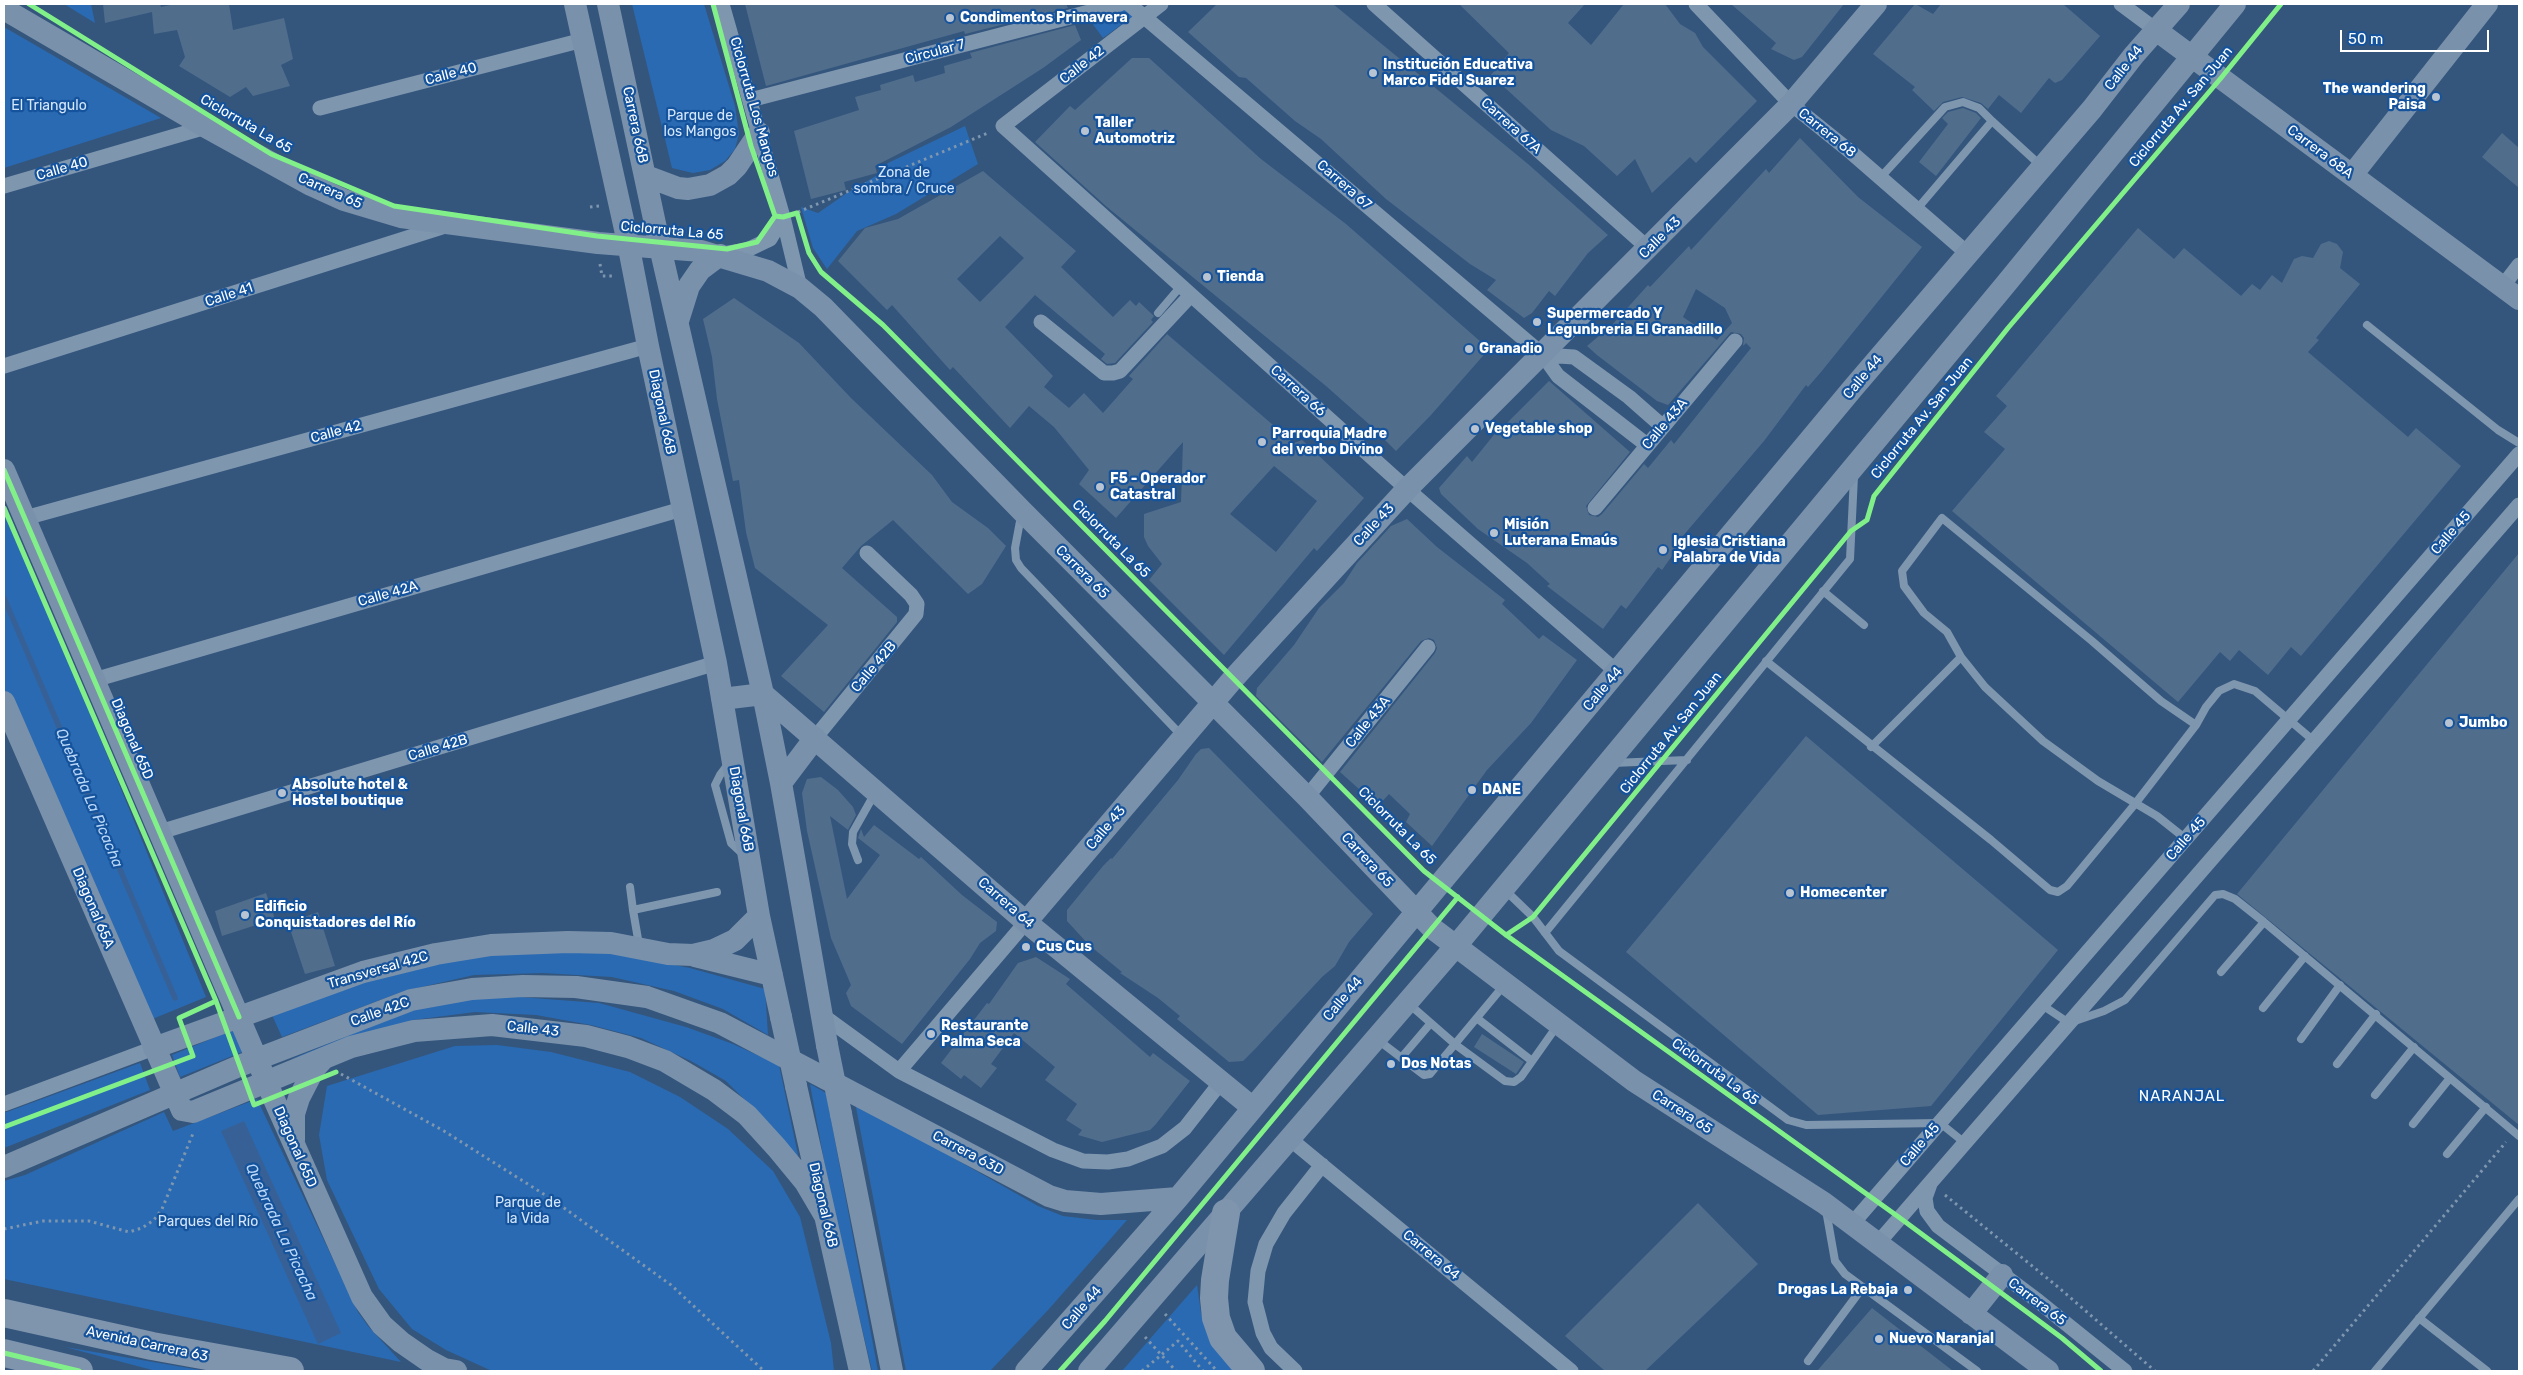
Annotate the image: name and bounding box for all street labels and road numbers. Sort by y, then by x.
street label: Ciclorruta Los Mangos [726,35,782,179]
street label: Circular 7 [903,36,967,68]
street label: Calle 42 [1056,42,1108,88]
street label: Calle 44 [2101,42,2147,94]
street label: Ciclorruta Av. San Juan [2126,43,2236,171]
street label: Calle 40 [423,59,479,89]
street label: Carrera 66B [619,85,651,165]
street label: Ciclorruta La 65 [197,91,295,157]
street label: Carrera 67A [1477,94,1545,158]
street label: Carrera 68 [1795,105,1859,161]
street label: Carrera 68A [2284,122,2356,182]
street label: Calle 40 [34,154,90,184]
street label: Carrera 67 [1313,157,1375,213]
street label: Carrera 65 [295,169,365,213]
street label: Calle 43 [1636,214,1684,262]
street label: Ciclorruta La 65 [620,218,724,244]
street label: Calle 41 [203,279,255,311]
street label: Calle 44 [1840,351,1886,403]
street label: Ciclorruta Av. San Juan [1868,354,1976,482]
street label: Carrera 66 [1267,362,1329,420]
street label: Diagonal 66B [645,368,679,456]
street label: Calle 43A [1639,395,1691,453]
street label: Calle 42 [309,417,363,447]
street label: Ciclorruta La 65 [1069,497,1153,581]
street label: Calle 43 [1350,500,1398,550]
street label: Calle 45 [2428,508,2474,558]
street label: Carrera 65 [1052,542,1112,602]
street label: Calle 42A [356,577,420,611]
street label: Calle 42B [848,638,900,696]
street label: Calle 44 [1580,663,1626,715]
street label: Ciclorruta Av. San Juan [1617,669,1725,797]
street label: Calle 43A [1342,693,1394,751]
street label: Diagonal 65D [107,696,157,782]
street label: Calle 42B [406,731,470,765]
street label: Diagonal 66B [725,765,757,853]
street label: Ciclorruta La 65 [1355,784,1439,868]
street label: Calle 43 [1083,803,1129,853]
street label: Calle 45 [2163,814,2209,864]
street label: Carrera 65 [1337,829,1397,891]
street label: Diagonal 65A [68,865,118,951]
street label: Carrera 64 [974,874,1038,932]
street label: Transversal 42C [326,948,430,992]
street label: Calle 44 [1320,973,1366,1025]
street label: Calle 42C [348,994,412,1030]
street label: Calle 43 [506,1018,560,1040]
street label: Ciclorruta La 65 [1668,1035,1762,1109]
street label: Carrera 65 [1649,1086,1715,1138]
street label: Diagonal 65D [270,1104,320,1190]
street label: Calle 45 [1897,1120,1943,1170]
street label: Carrera 63D [930,1127,1006,1179]
street label: Diagonal 66B [805,1161,841,1249]
street label: Carrera 64 [1399,1226,1463,1284]
street label: Carrera 65 [2005,1275,2069,1329]
street label: Calle 44 [1058,1283,1106,1333]
street label: Avenida Carrera 63 [84,1323,210,1365]

